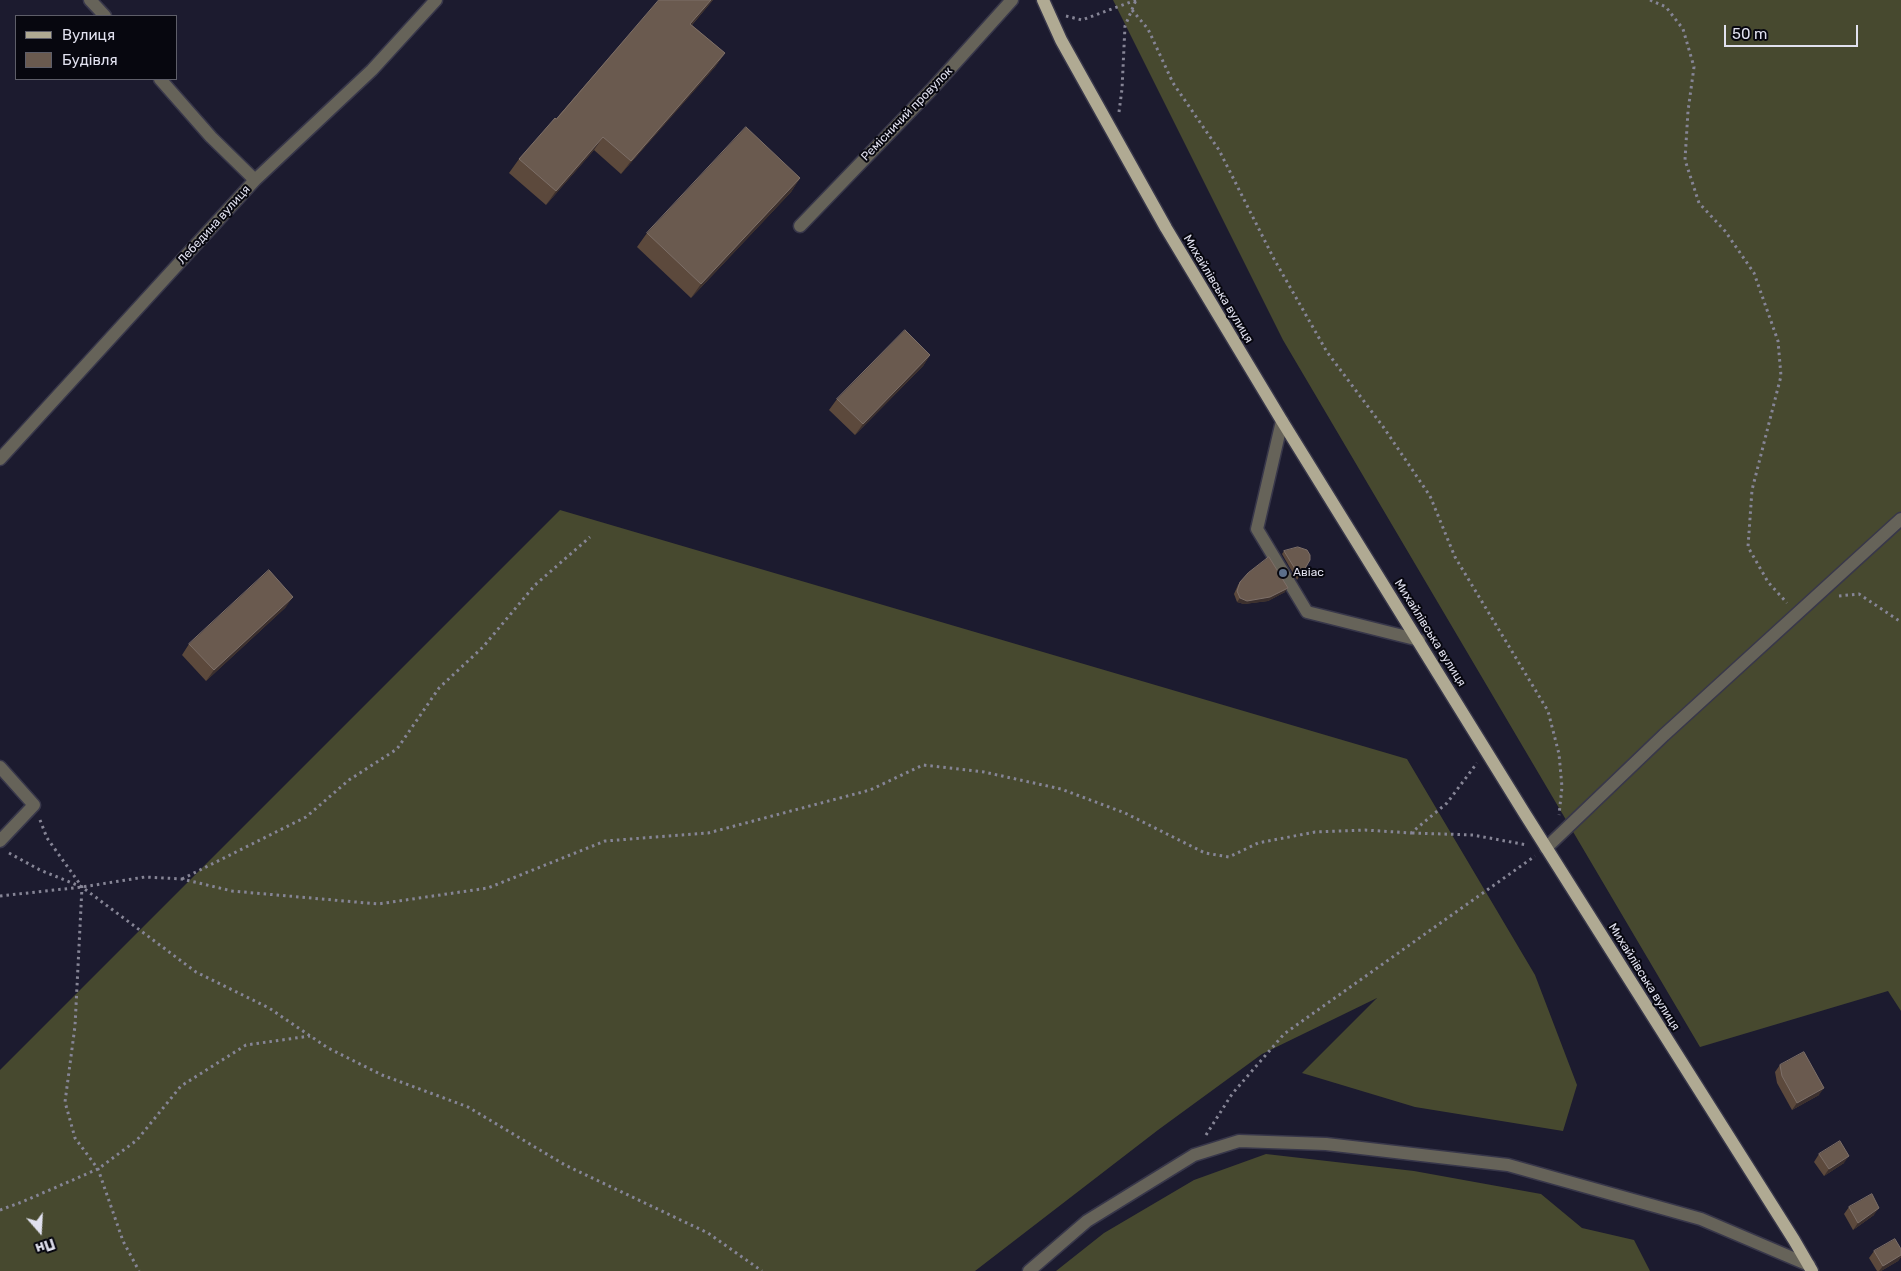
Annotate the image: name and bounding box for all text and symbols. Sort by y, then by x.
legend [15,15,178,80]
scale bar [1726,15,1860,47]
text: 50 m [1732,25,1767,43]
text: Вулиця [62,26,115,44]
text: Будівля [62,51,118,69]
street label: Ремісничий провулок [858,64,956,164]
street label: Лебедина вулиця [175,182,253,268]
street label: Михайлівська вулиця [1180,232,1256,346]
place label: Авіас [1293,566,1324,580]
marker: Авіас [1277,567,1289,579]
street label: Михайлівська вулиця [1391,577,1469,689]
street label: Михайлівська вулиця [1605,921,1683,1033]
north arrow [15,1206,65,1256]
text: Пн [33,1234,57,1257]

